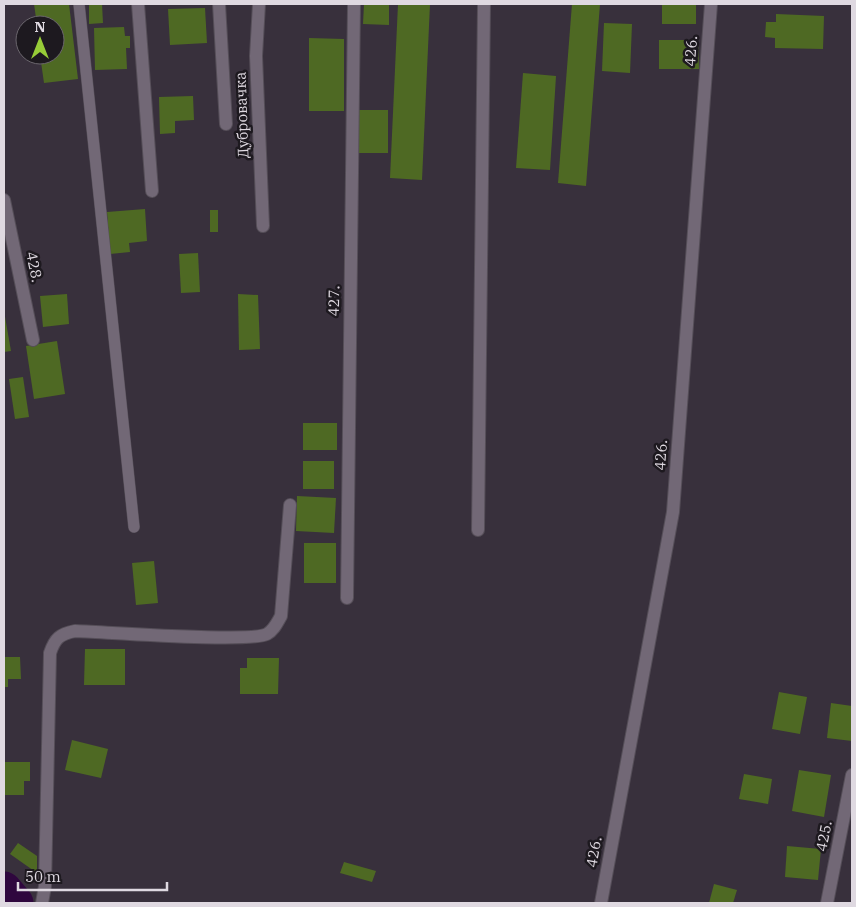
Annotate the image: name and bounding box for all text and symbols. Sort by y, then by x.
north arrow [15,15,65,65]
text: N [34,18,46,36]
street label: 426. [680,35,701,67]
street label: Дубровачка [230,71,253,159]
street label: 428. [22,250,47,284]
street label: 427. [324,285,343,317]
street label: 426. [650,439,671,471]
street label: 425. [811,819,836,853]
street label: 426. [581,835,606,869]
scale bar [18,860,166,892]
text: 50 m [25,867,61,886]

